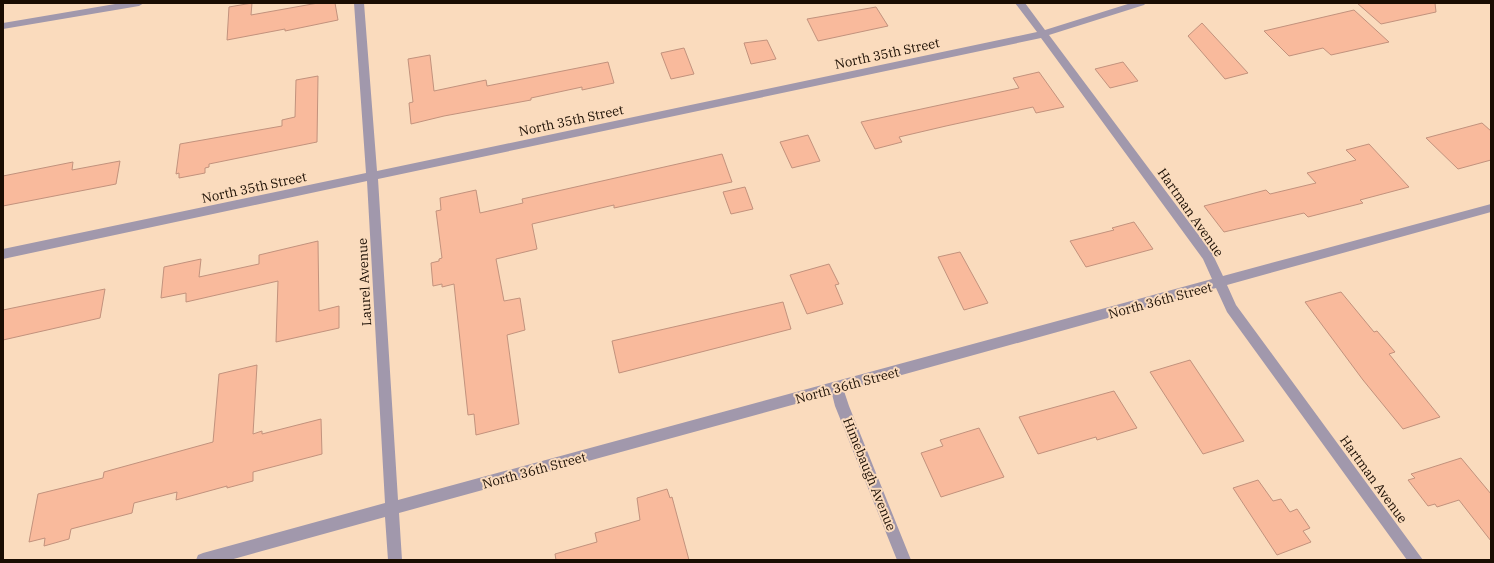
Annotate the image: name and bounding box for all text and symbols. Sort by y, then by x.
street label: North 35th Street [833,34,942,73]
street label: North 35th Street [517,101,626,140]
street label: Hartman Avenue [1154,165,1227,260]
street label: North 35th Street [200,168,309,207]
street label: Laurel Avenue [354,237,375,326]
street label: North 36th Street [1106,278,1214,323]
street label: North 36th Street [793,363,901,408]
street label: Himebaugh Avenue [839,415,900,533]
street label: Hartman Avenue [1336,432,1411,527]
street label: North 36th Street [480,448,588,493]

